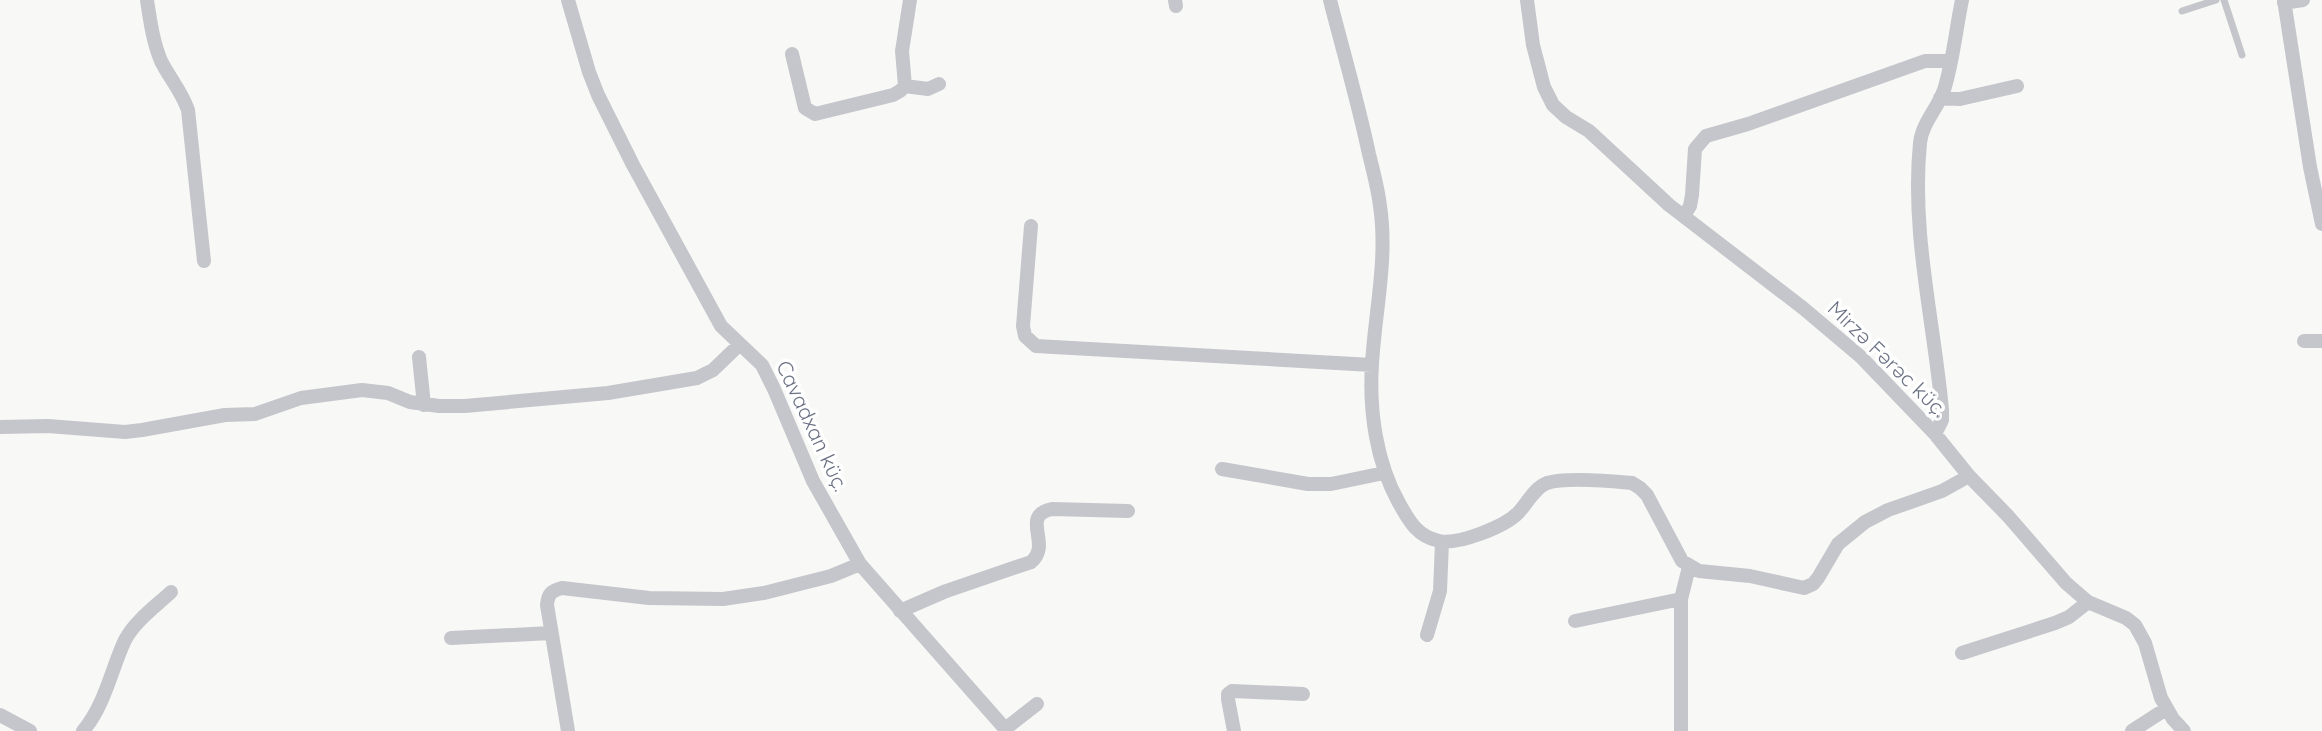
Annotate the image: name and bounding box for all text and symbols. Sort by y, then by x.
street label: Mirzə Fərəc küç. [1823,295,1953,422]
street label: Cavadxan küç. [771,356,855,495]

